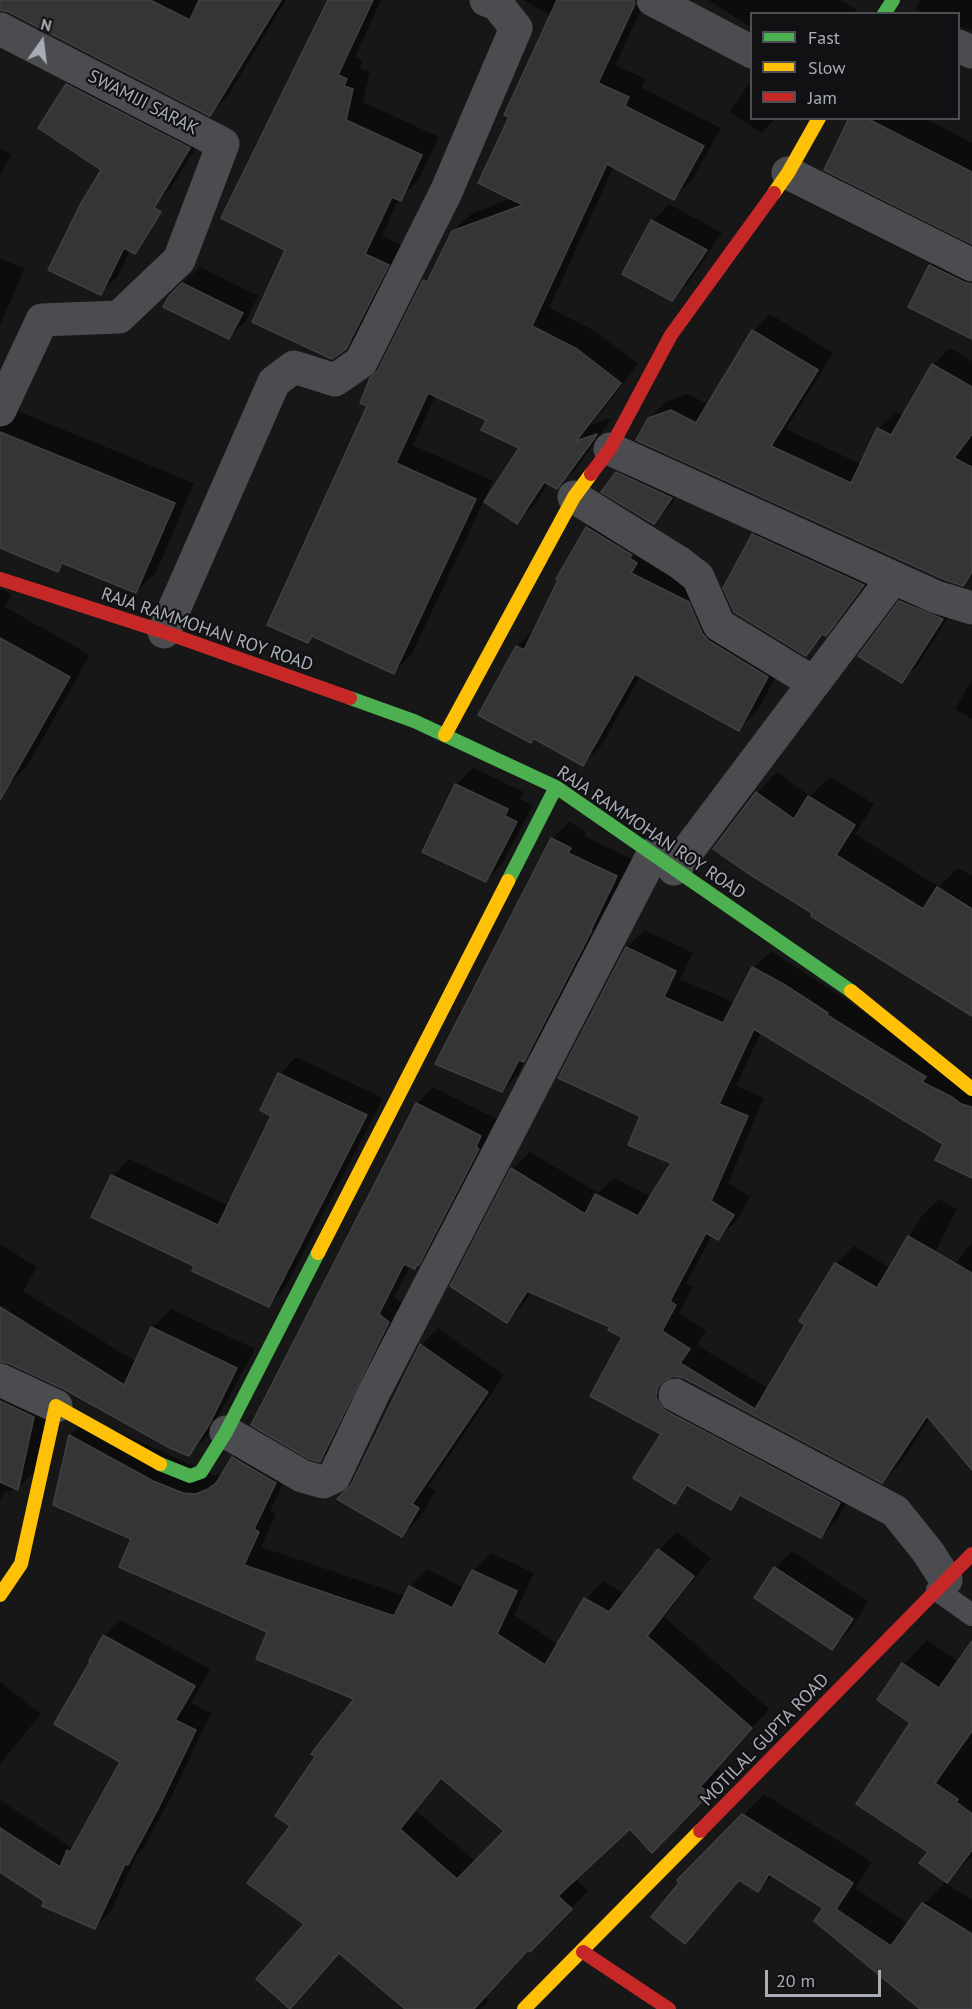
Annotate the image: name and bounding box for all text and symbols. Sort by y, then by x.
north arrow [12,12,72,72]
legend [750,12,960,120]
text: N [39,14,54,36]
text: Fast [808,26,840,49]
text: Slow [808,56,846,79]
street label: SWAMIJI SARAK [84,66,202,140]
text: Jam [808,86,837,109]
street label: RAJA RAMMOHAN ROY ROAD [98,584,316,676]
street label: RAJA RAMMOHAN ROY ROAD [553,762,749,904]
street label: MOTILAL GUPTA ROAD [696,1669,834,1811]
scale bar [768,1958,884,1996]
text: 20 m [776,1969,815,1992]

